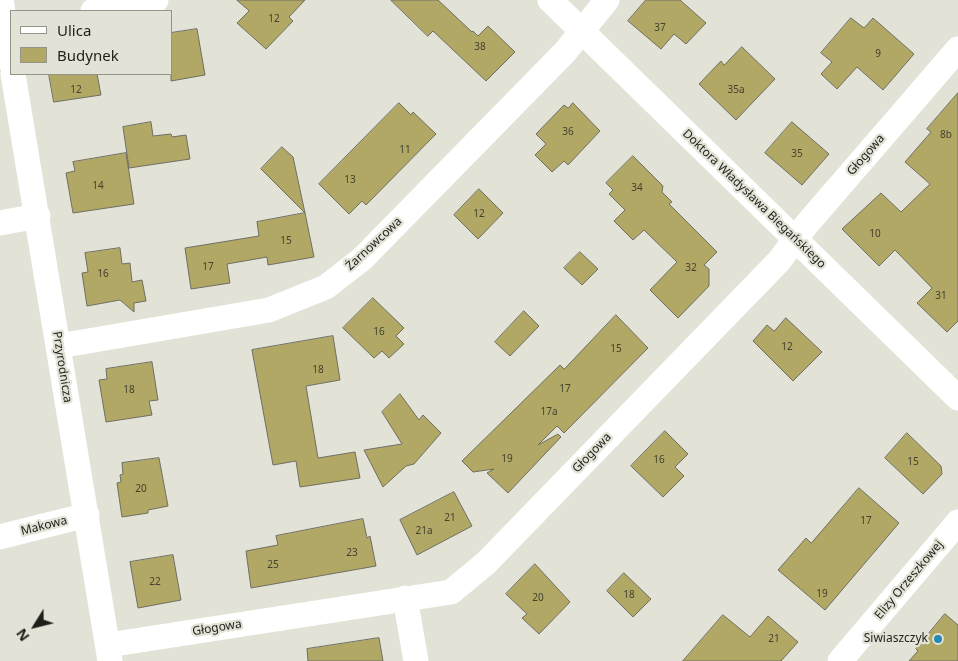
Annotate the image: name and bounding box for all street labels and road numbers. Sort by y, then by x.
street label: Doktora Władysława Biegańskiego [679,127,829,271]
street label: Głogowa [844,132,888,178]
street label: Żarnowcowa [343,214,405,274]
street label: Przyrodnicza [49,330,75,404]
street label: Głogowa [570,430,614,476]
street label: Makowa [19,513,69,539]
street label: Elizy Orzeszkowej [872,538,946,622]
street label: Głogowa [191,617,243,639]

